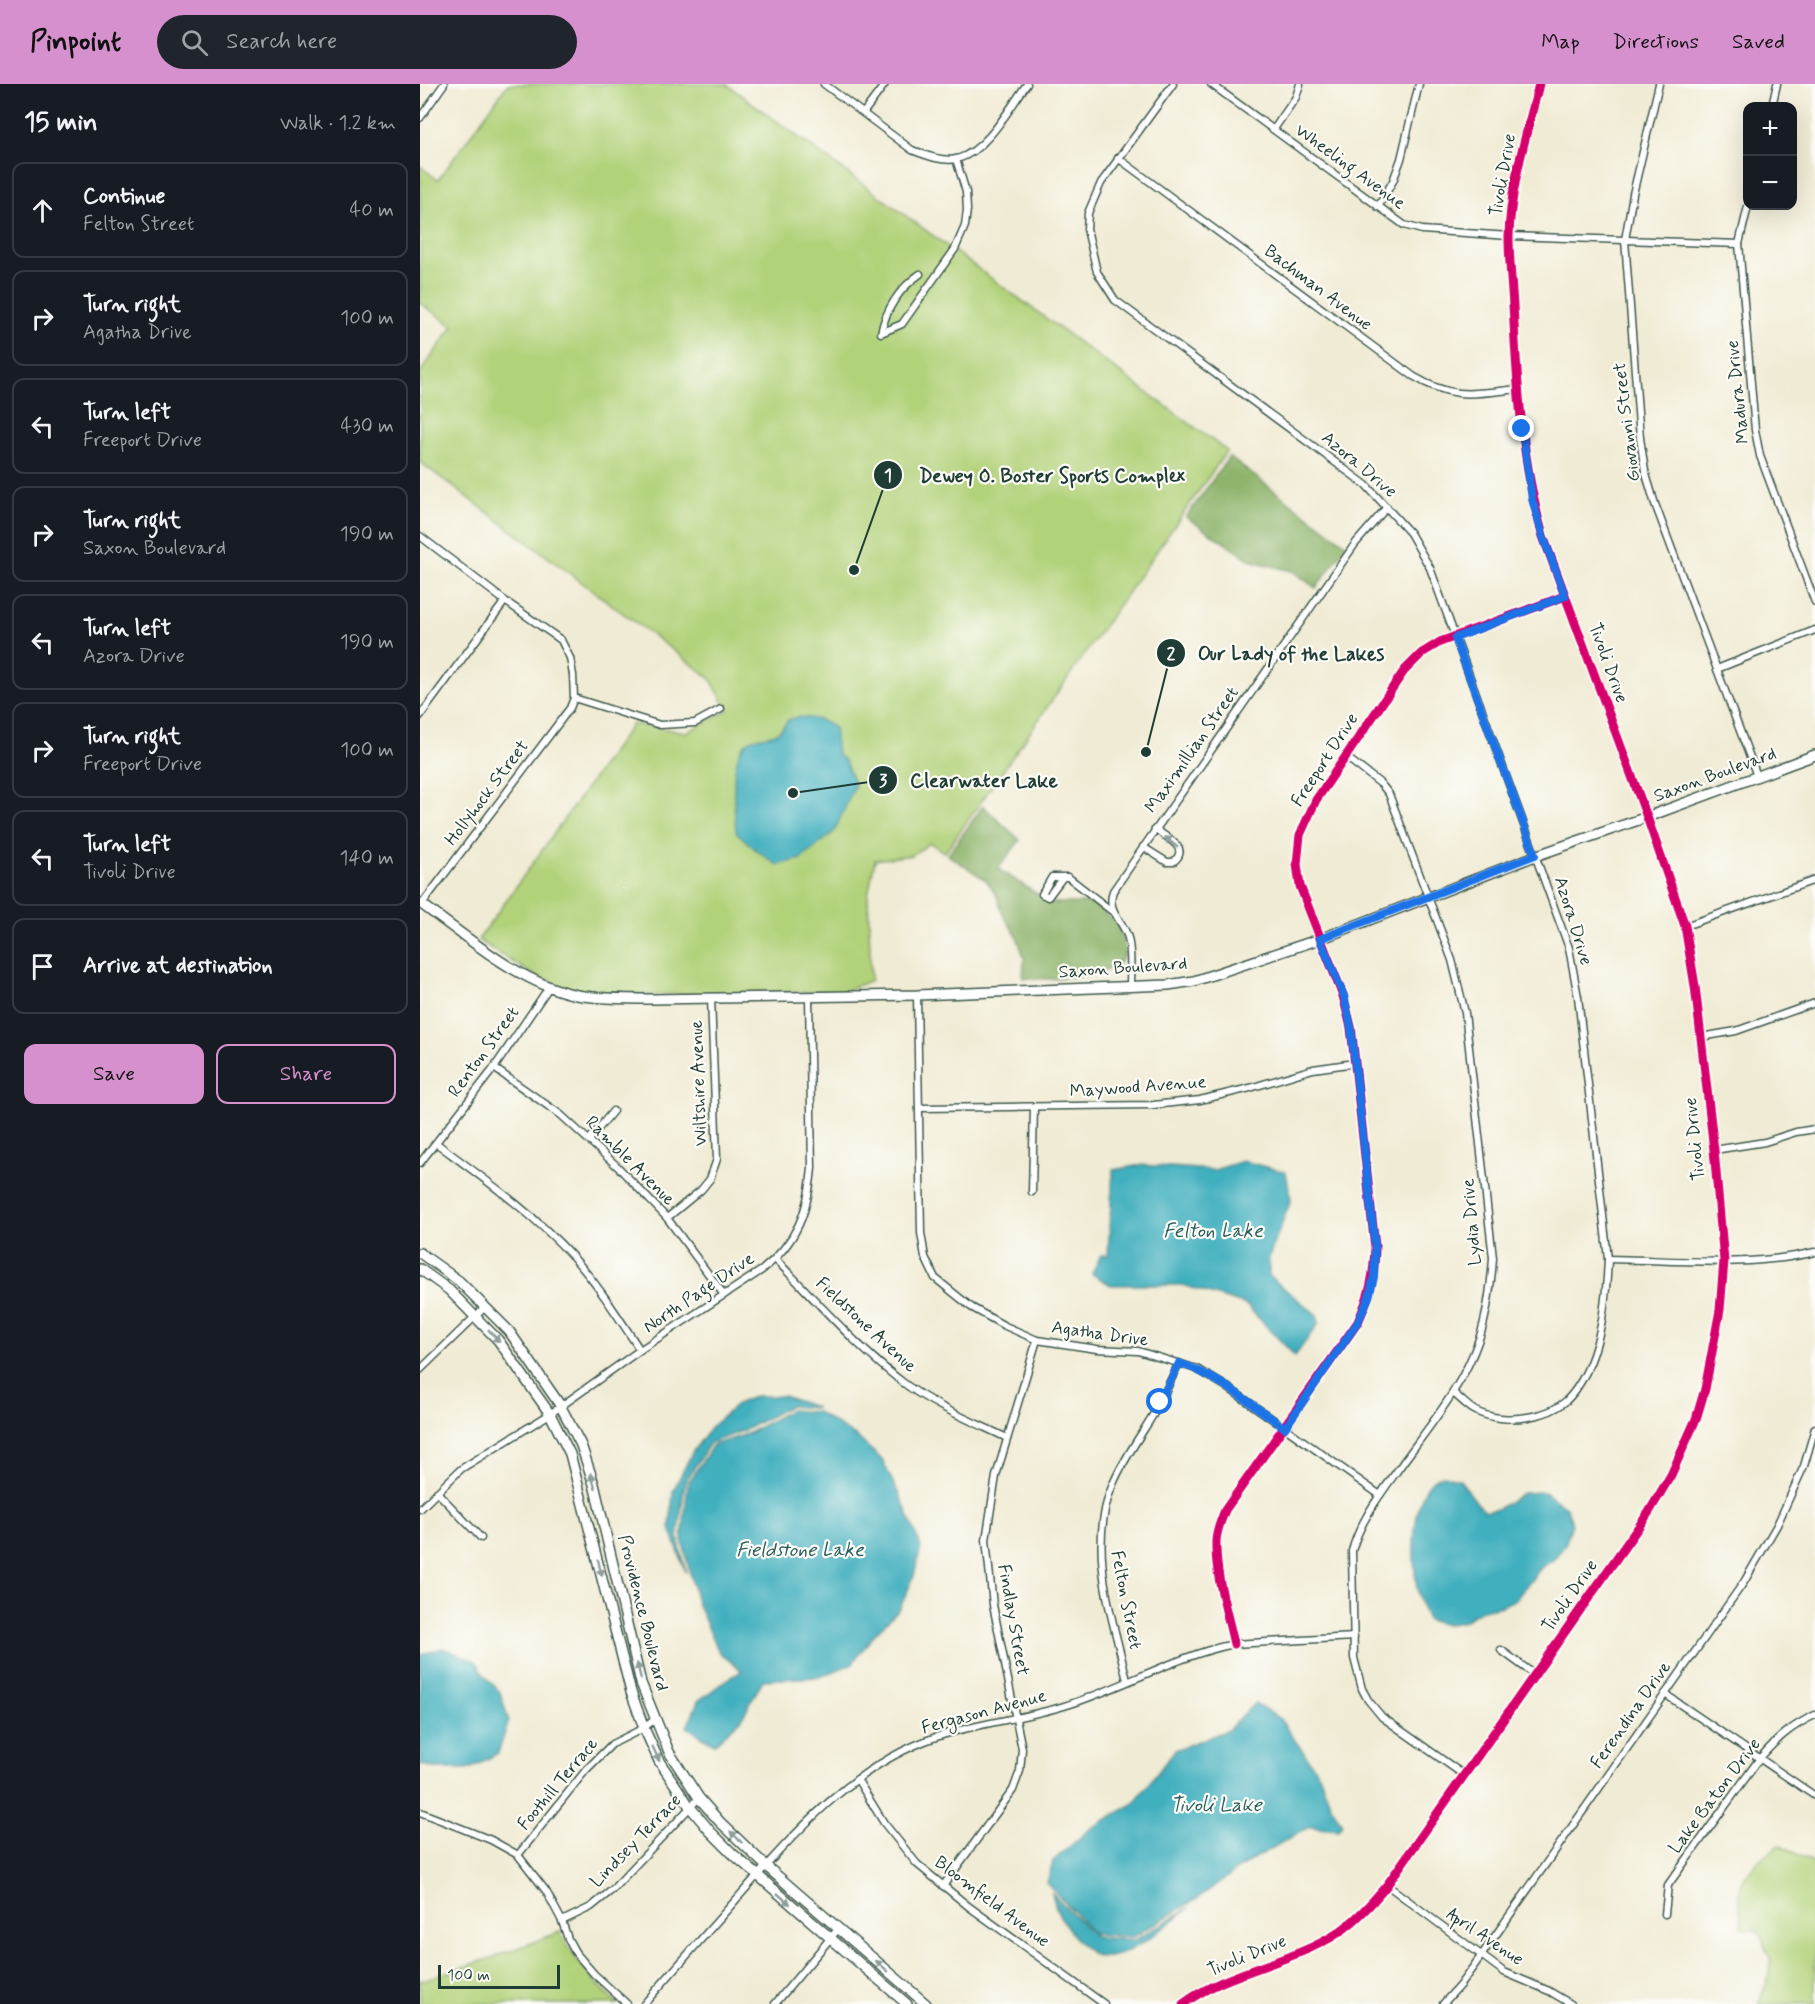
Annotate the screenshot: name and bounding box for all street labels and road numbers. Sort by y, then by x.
street label: Wheeling Avenue [1289,119,1410,217]
street label: Tivoli Drive [1484,132,1522,218]
street label: Bachman Avenue [1259,239,1377,337]
street label: Madura Drive [1721,339,1755,445]
street label: Giovanni Street [1608,361,1646,483]
street label: Azora Drive [1316,426,1402,504]
street label: Tivoli Drive [1582,620,1634,706]
street label: Maximillian Street [1139,682,1245,818]
street label: Freeport Drive [1286,709,1364,811]
street label: Hollyhock Street [439,735,535,851]
street label: Saxon Boulevard [1650,742,1780,808]
street label: Azora Drive [1548,874,1598,968]
street label: Saxon Boulevard [1058,952,1188,984]
street label: Renton Street [443,1001,525,1102]
street label: Wiltshire Avenue [685,1019,713,1147]
street label: Maywood Avenue [1069,1070,1207,1104]
street label: Tivoli Drive [1679,1096,1711,1182]
street label: Ramble Avenue [580,1111,680,1211]
street label: Lydia Drive [1456,1177,1488,1266]
street label: North Page Drive [639,1247,761,1341]
street label: Fieldstone Avenue [810,1272,922,1378]
street label: Agatha Drive [1050,1315,1150,1353]
street label: Providence Boulevard [612,1532,674,1694]
street label: Felton Street [1105,1548,1147,1652]
street label: Tivoli Drive [1536,1555,1604,1637]
street label: Findlay Street [991,1562,1035,1678]
street label: Ferendina Drive [1585,1656,1677,1774]
street label: Fergason Avenue [919,1684,1050,1741]
street label: Foothill Terrace [512,1733,604,1835]
street label: Lake Baton Drive [1664,1733,1766,1859]
street label: Lindsey Terrace [585,1789,687,1893]
street label: Bloomfield Avenue [929,1851,1055,1953]
street label: April Avenue [1441,1902,1528,1972]
street label: Tivoli Drive [1204,1929,1290,1983]

